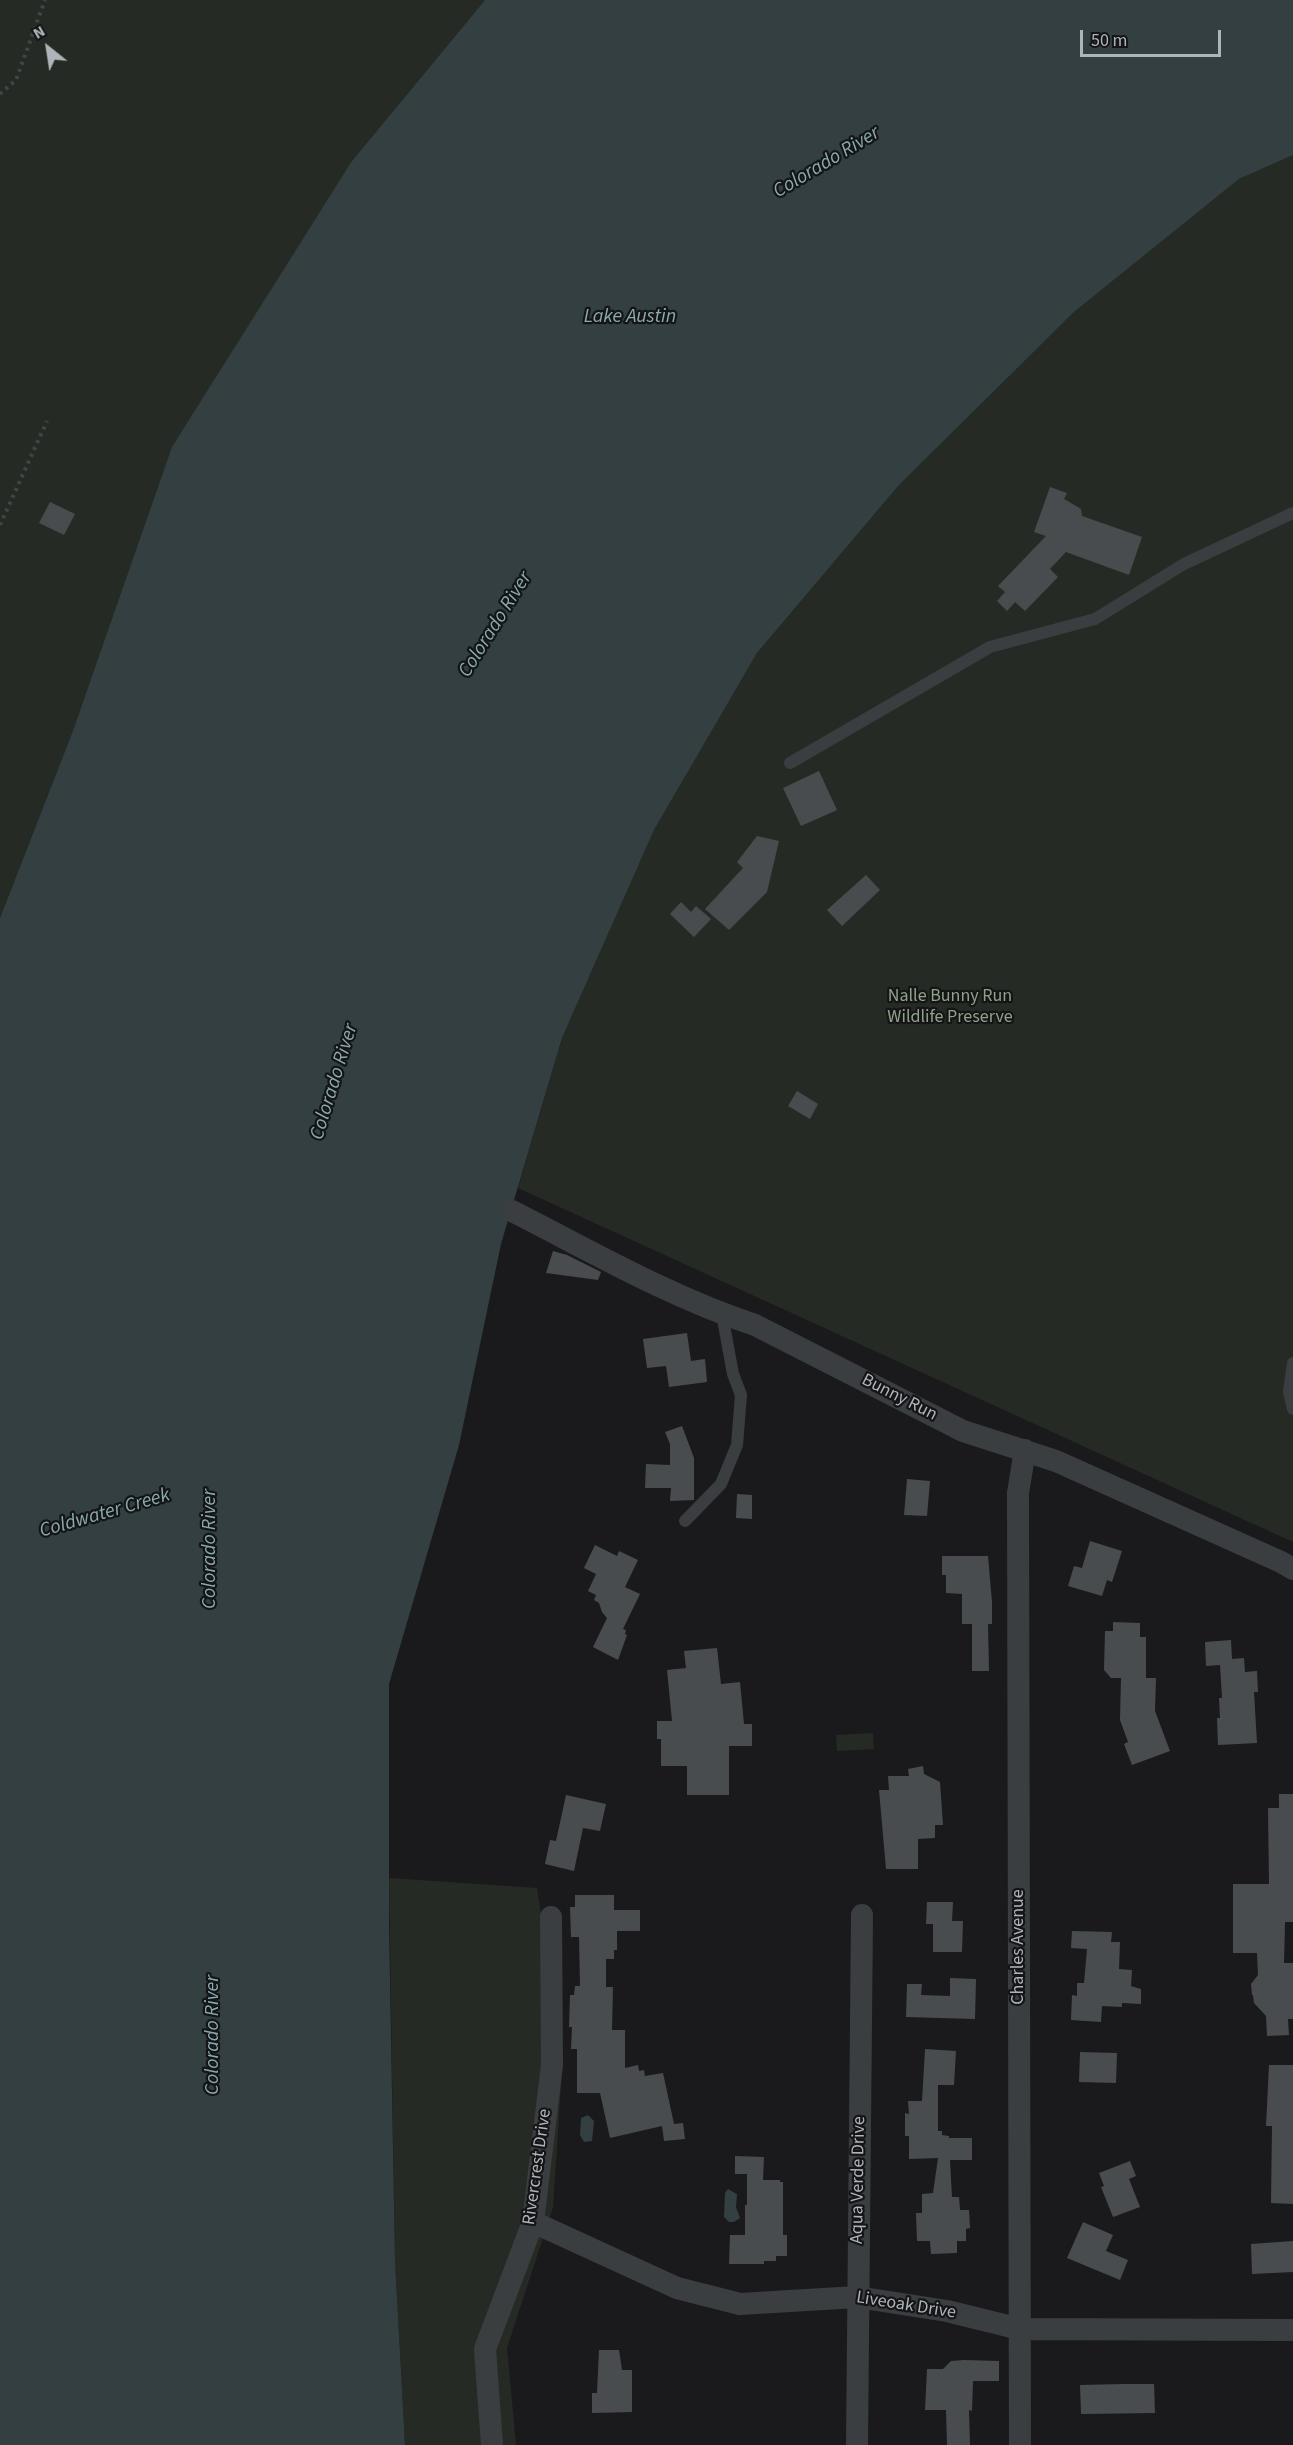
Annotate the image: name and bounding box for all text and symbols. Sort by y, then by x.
north arrow [18,18,78,78]
scale bar [1083,18,1224,56]
text: N [29,20,49,45]
text: 50 m [1091,28,1127,53]
water label: Colorado River [769,122,885,204]
water label: Lake Austin [584,306,676,330]
water label: Colorado River [454,568,538,682]
park label: Nalle Bunny Run Wildlife Preserve [887,986,1013,1028]
water label: Colorado River [306,1021,364,1143]
street label: Bunny Run [858,1370,940,1426]
water label: Coldwater Creek [37,1484,173,1544]
water label: Colorado River [199,1489,223,1609]
street label: Charles Avenue [1008,1889,1030,2005]
water label: Colorado River [202,1975,226,2095]
street label: Rivercrest Drive [519,2108,557,2226]
street label: Aqua Verde Drive [847,2116,871,2244]
street label: Liveoak Drive [855,2287,957,2325]

